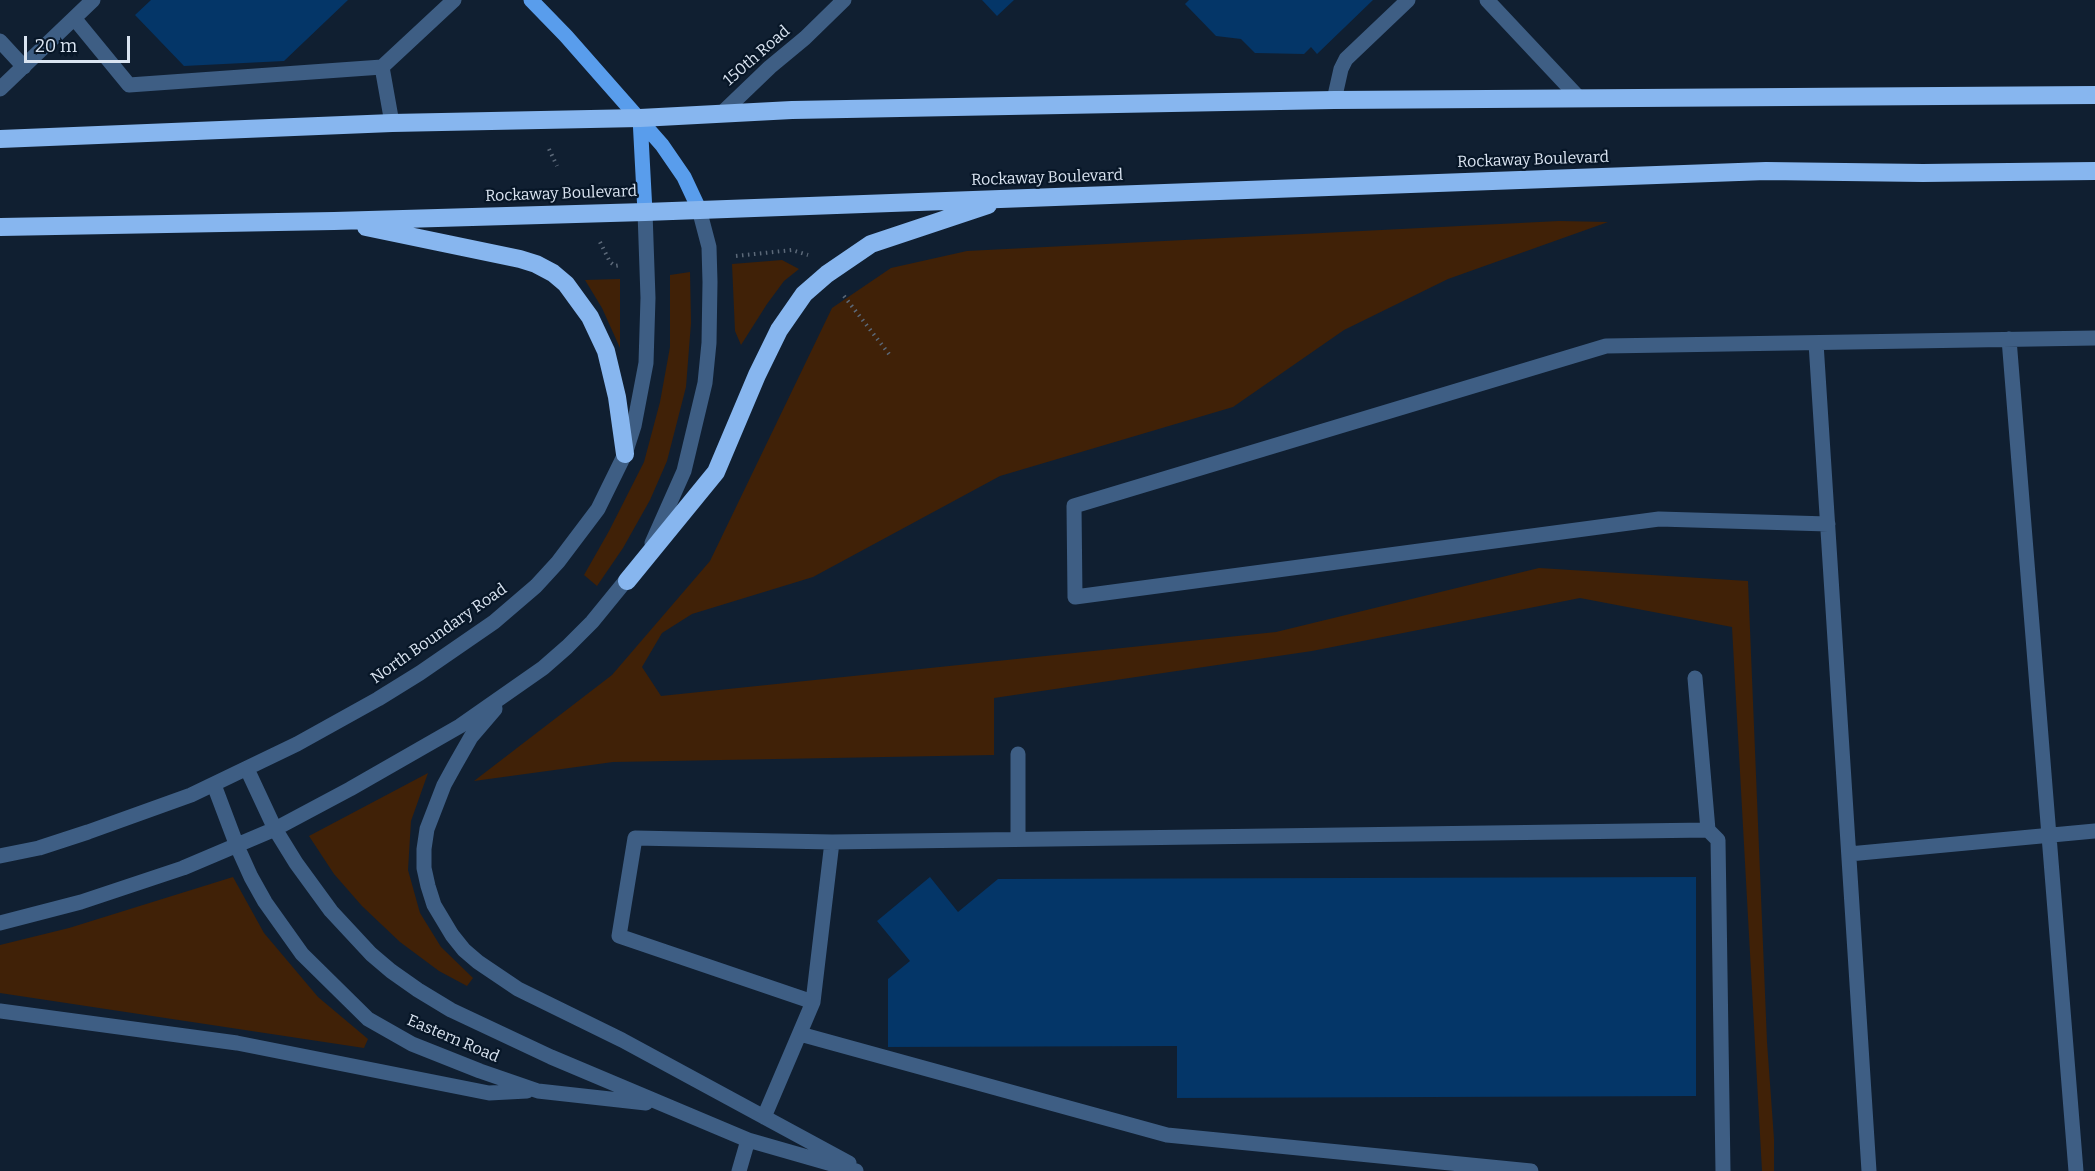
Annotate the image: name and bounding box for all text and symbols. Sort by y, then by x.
street label: 150th Road [720,22,794,90]
scale bar [27,24,134,62]
text: 20 m [35,35,77,57]
street label: Rockaway Boulevard [1457,148,1609,172]
street label: Rockaway Boulevard [971,166,1123,190]
street label: Rockaway Boulevard [485,182,637,206]
street label: North Boundary Road [367,580,511,688]
street label: Eastern Road [404,1011,502,1067]

